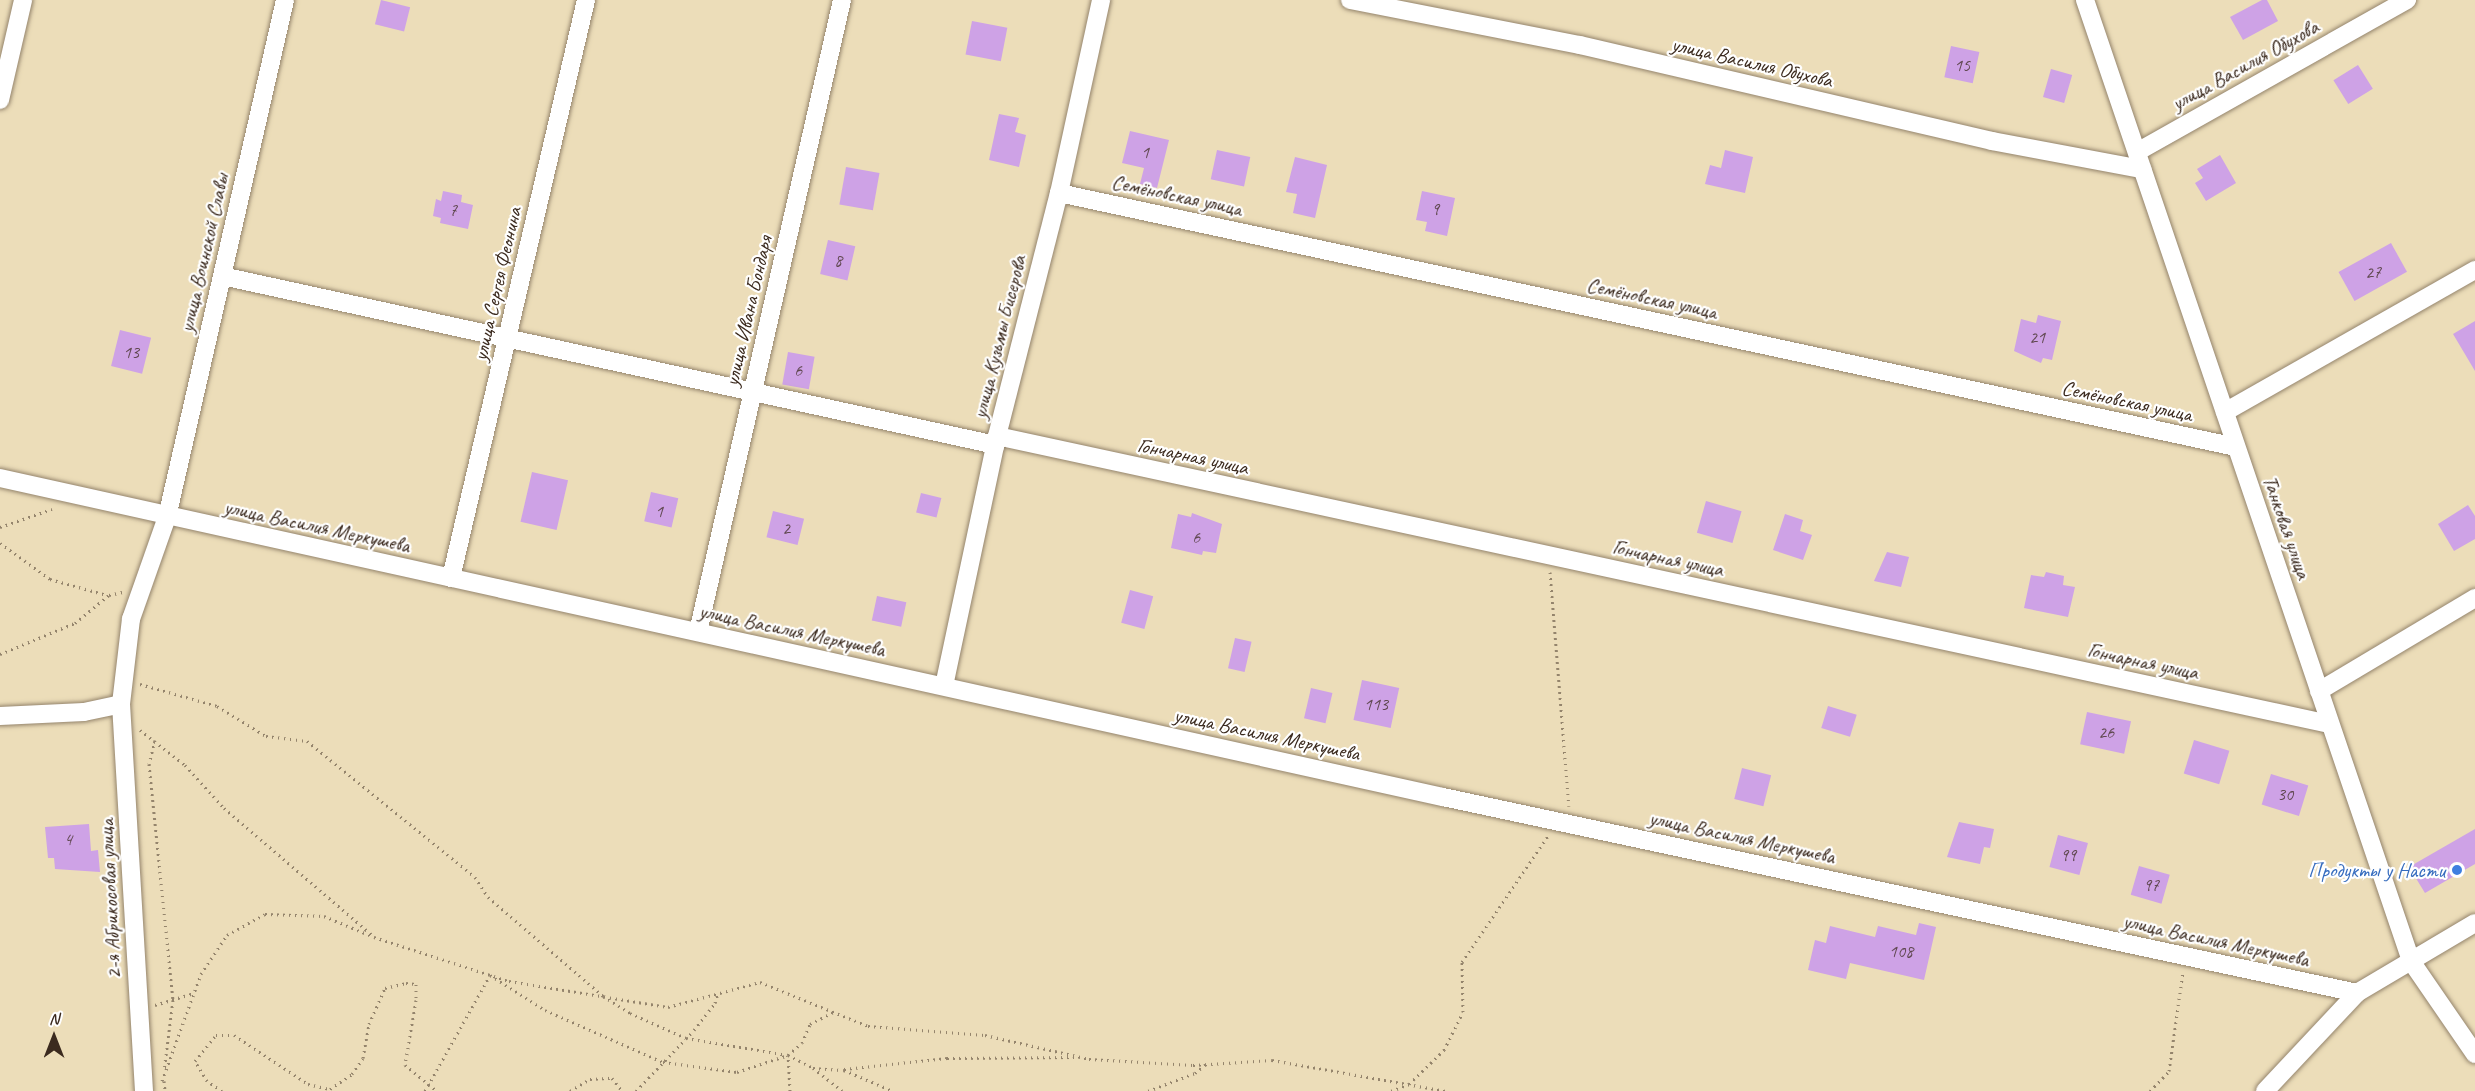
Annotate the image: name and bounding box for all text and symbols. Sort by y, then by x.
street label: улица Василия Обухова [2168,15,2322,115]
street label: улица Василия Обухова [1670,31,1834,93]
house number: 15 [1954,54,1970,76]
house number: 1 [1141,141,1149,163]
street label: Семёновская улица [1109,169,1245,221]
street label: улица Воинской Славы [174,171,234,335]
house number: 9 [1431,198,1439,220]
house number: 7 [449,199,457,221]
street label: улица Сергея Феонина [467,205,527,363]
street label: улица Ивана Бондаря [719,234,777,388]
house number: 8 [834,249,842,271]
street label: улица Кузьмы Бисерова [967,254,1031,420]
house number: 27 [2365,261,2381,283]
street label: Семёновская улица [1584,272,1720,324]
house number: 21 [2029,326,2045,348]
house number: 13 [123,341,139,363]
house number: 6 [794,359,802,381]
street label: Семёновская улица [2059,375,2195,427]
street label: Гончарная улица [1134,432,1252,480]
street label: Танковая улица [2257,472,2317,582]
street label: улица Василия Меркушева [223,494,411,558]
house number: 1 [655,500,663,522]
house number: 2 [782,517,790,539]
house number: 6 [1192,526,1200,548]
street label: Гончарная улица [1609,534,1727,582]
street label: улица Василия Меркушева [698,598,886,662]
street label: Гончарная улица [2084,637,2202,685]
house number: 113 [1364,693,1388,715]
street label: улица Василия Меркушева [1173,702,1361,766]
house number: 26 [2098,721,2114,743]
house number: 30 [2277,783,2293,805]
street label: улица Василия Меркушева [1648,805,1836,869]
street label: 2-я Абрикосовая улица [93,819,127,979]
house number: 4 [64,828,72,850]
house number: 99 [2060,844,2076,866]
place label: Продукты у Насти [2306,857,2445,883]
marker: Продукты у Насти [2450,863,2464,877]
house number: 97 [2143,874,2159,896]
street label: улица Василия Меркушева [2122,908,2310,972]
house number: 108 [1889,940,1913,962]
north arrow [24,1007,84,1067]
text: N [49,1009,59,1029]

